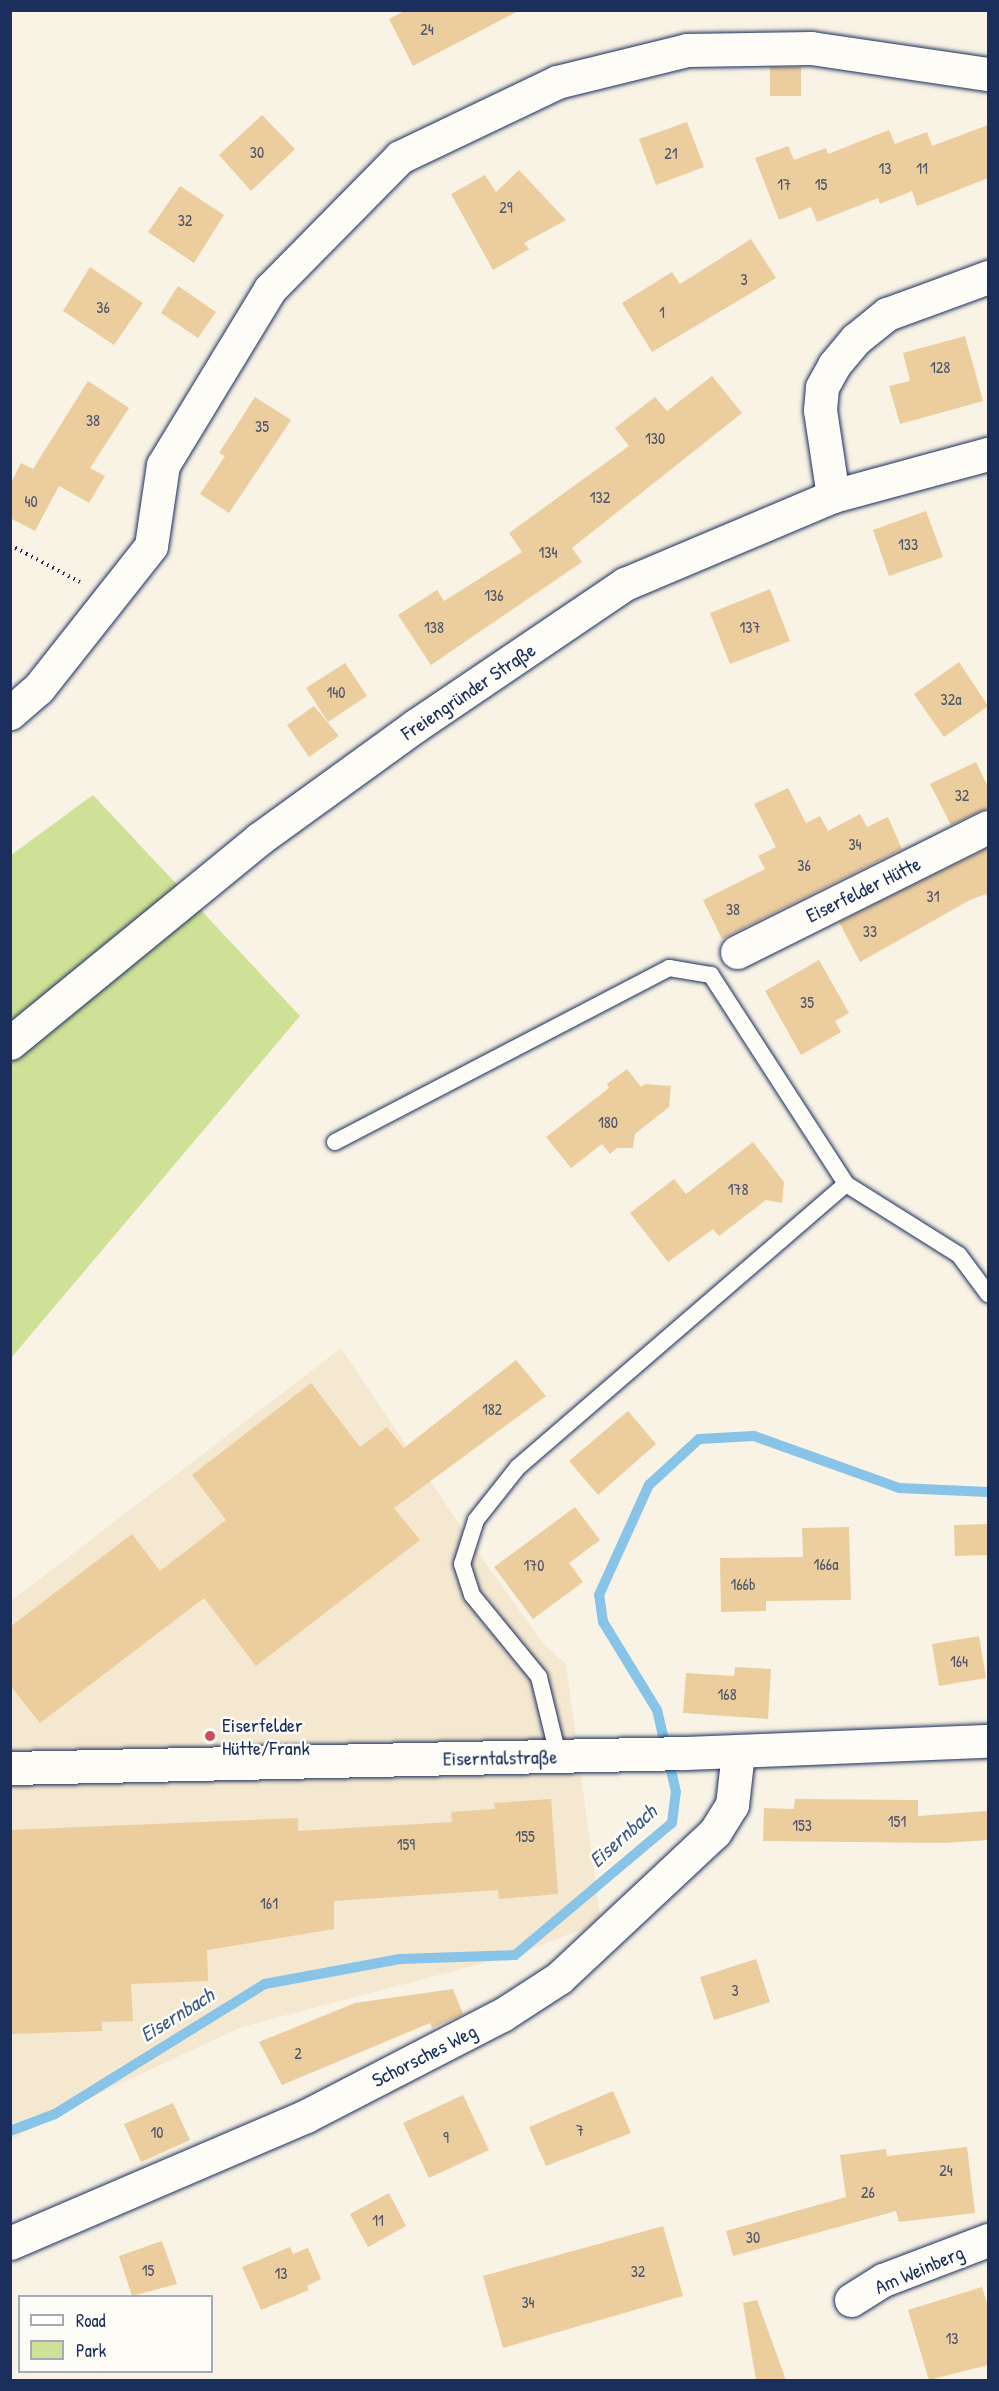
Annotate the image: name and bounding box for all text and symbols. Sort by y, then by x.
house number: 24 [420,19,434,39]
house number: 30 [250,142,264,162]
house number: 21 [664,143,678,163]
house number: 13 [879,158,891,178]
house number: 11 [916,158,928,178]
house number: 17 [777,174,791,194]
house number: 15 [815,174,827,194]
house number: 29 [499,197,513,217]
house number: 32 [178,210,192,230]
house number: 3 [740,269,748,289]
house number: 36 [96,297,110,317]
house number: 1 [659,302,665,322]
house number: 128 [930,357,950,377]
house number: 38 [86,410,100,430]
house number: 35 [255,416,269,436]
house number: 130 [645,428,665,448]
house number: 132 [590,487,610,507]
house number: 40 [24,491,38,511]
house number: 133 [898,534,918,554]
house number: 134 [539,542,557,562]
house number: 136 [484,585,504,605]
house number: 138 [424,617,444,637]
house number: 137 [740,617,760,637]
street label: Freiengründer Straße [396,637,540,745]
house number: 140 [327,682,345,702]
house number: 32a [941,689,961,709]
house number: 32 [955,785,969,805]
house number: 34 [848,834,862,854]
street label: Eiserfelder Hütte [802,851,924,927]
house number: 36 [797,855,811,875]
house number: 31 [927,886,939,906]
house number: 38 [726,899,740,919]
house number: 33 [863,921,877,941]
house number: 35 [800,992,814,1012]
house number: 180 [598,1112,618,1132]
house number: 178 [728,1179,748,1199]
house number: 182 [482,1399,502,1419]
house number: 166a [814,1554,838,1574]
house number: 170 [524,1555,544,1575]
house number: 166b [730,1574,756,1594]
house number: 164 [950,1651,968,1671]
house number: 168 [717,1684,737,1704]
place label: Eiserfelder Hütte/Frank [222,1712,310,1759]
marker: Eiserfelder Hütte/Frank [203,1729,217,1743]
street label: Eiserntalstraße [443,1744,557,1770]
water label: Eisernbach [584,1799,662,1873]
house number: 151 [888,1811,906,1831]
house number: 153 [792,1815,812,1835]
house number: 155 [515,1826,535,1846]
house number: 159 [397,1834,415,1854]
house number: 161 [260,1893,278,1913]
house number: 3 [731,1980,739,2000]
water label: Eisernbach [136,1983,218,2047]
street label: Schorsches Weg [368,2018,480,2092]
house number: 2 [294,2043,302,2063]
house number: 7 [576,2120,584,2140]
house number: 10 [151,2122,163,2142]
house number: 9 [443,2127,449,2147]
house number: 24 [939,2160,953,2180]
house number: 26 [861,2182,875,2202]
house number: 11 [372,2210,384,2230]
house number: 30 [746,2227,760,2247]
street label: Am Weinberg [871,2239,967,2299]
house number: 15 [142,2260,154,2280]
house number: 32 [631,2261,645,2281]
house number: 13 [275,2263,287,2283]
house number: 34 [521,2292,535,2312]
legend [18,2295,213,2373]
text: Road [76,2308,106,2333]
house number: 13 [946,2328,958,2348]
text: Park [76,2338,106,2363]

